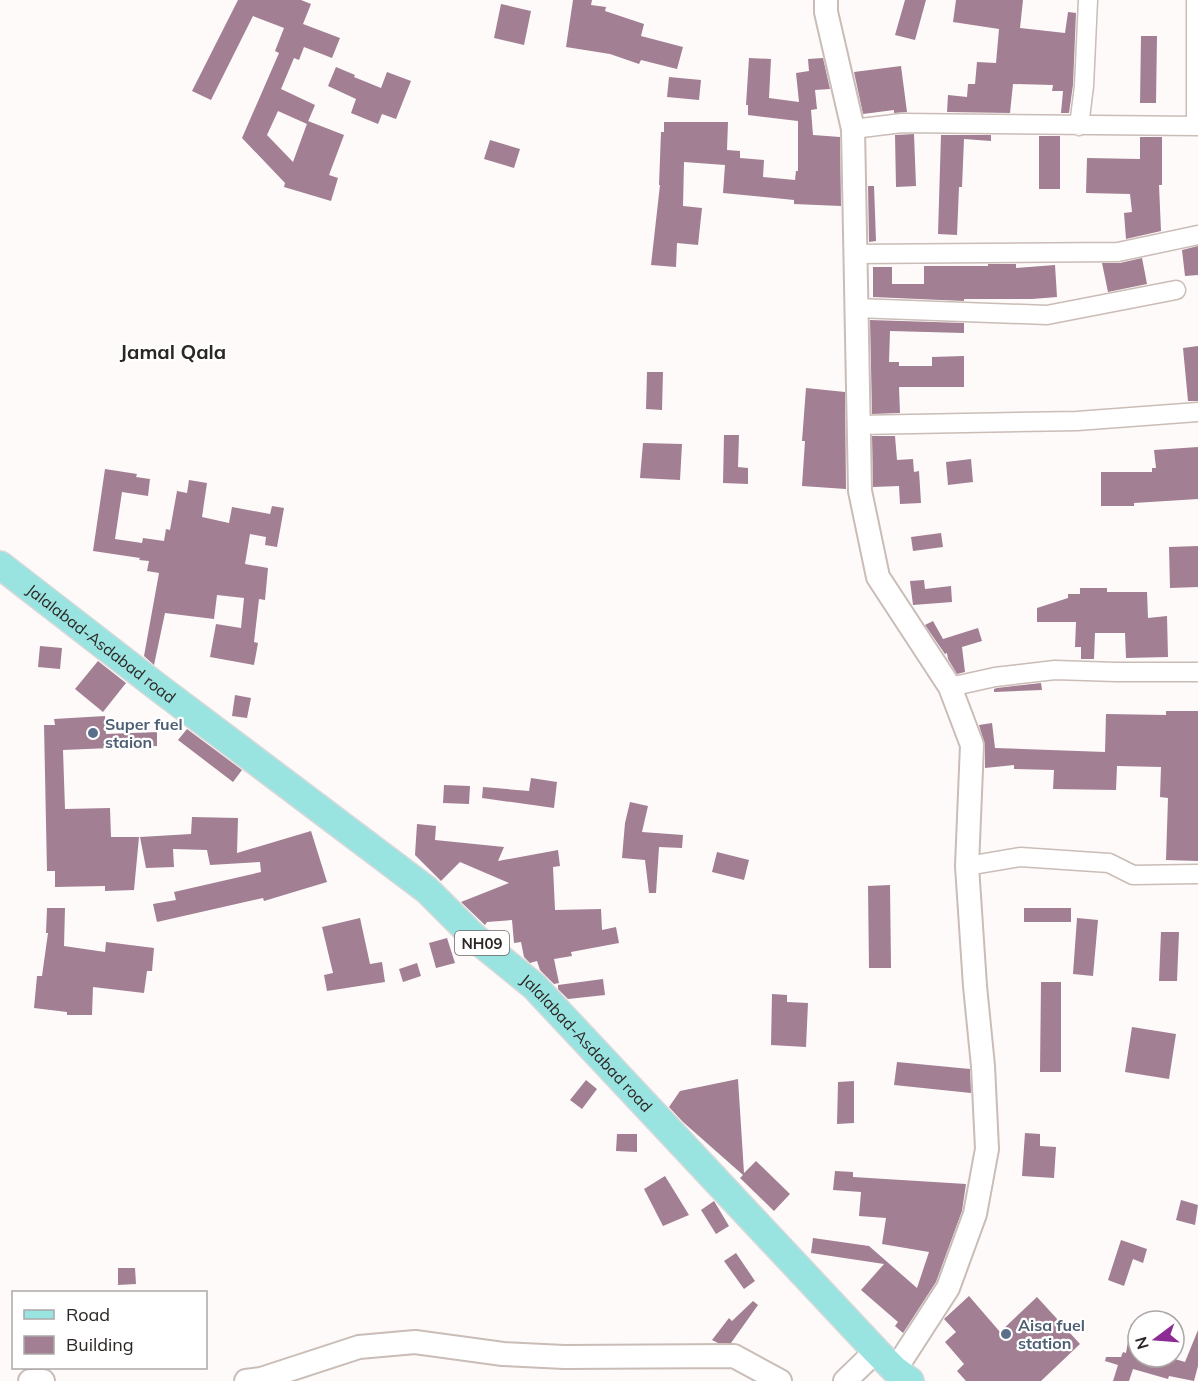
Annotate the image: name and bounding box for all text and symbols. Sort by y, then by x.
district label: Jamal Qala [120,339,226,364]
street label: Jalalabad-Asdabad road [23,579,180,707]
place label: Super fuel staion [105,714,183,752]
marker: Super fuel staion [86,726,100,740]
road number: NH09 [455,931,509,955]
street label: Jalalabad-Asdabad road [517,969,657,1116]
legend [12,1291,207,1369]
text: Road [66,1303,110,1326]
north arrow [1126,1309,1186,1369]
place label: Aisa fuel station [1018,1315,1085,1353]
marker: Aisa fuel station [999,1327,1013,1341]
text: Building [66,1333,134,1356]
text: N [1130,1335,1153,1352]

